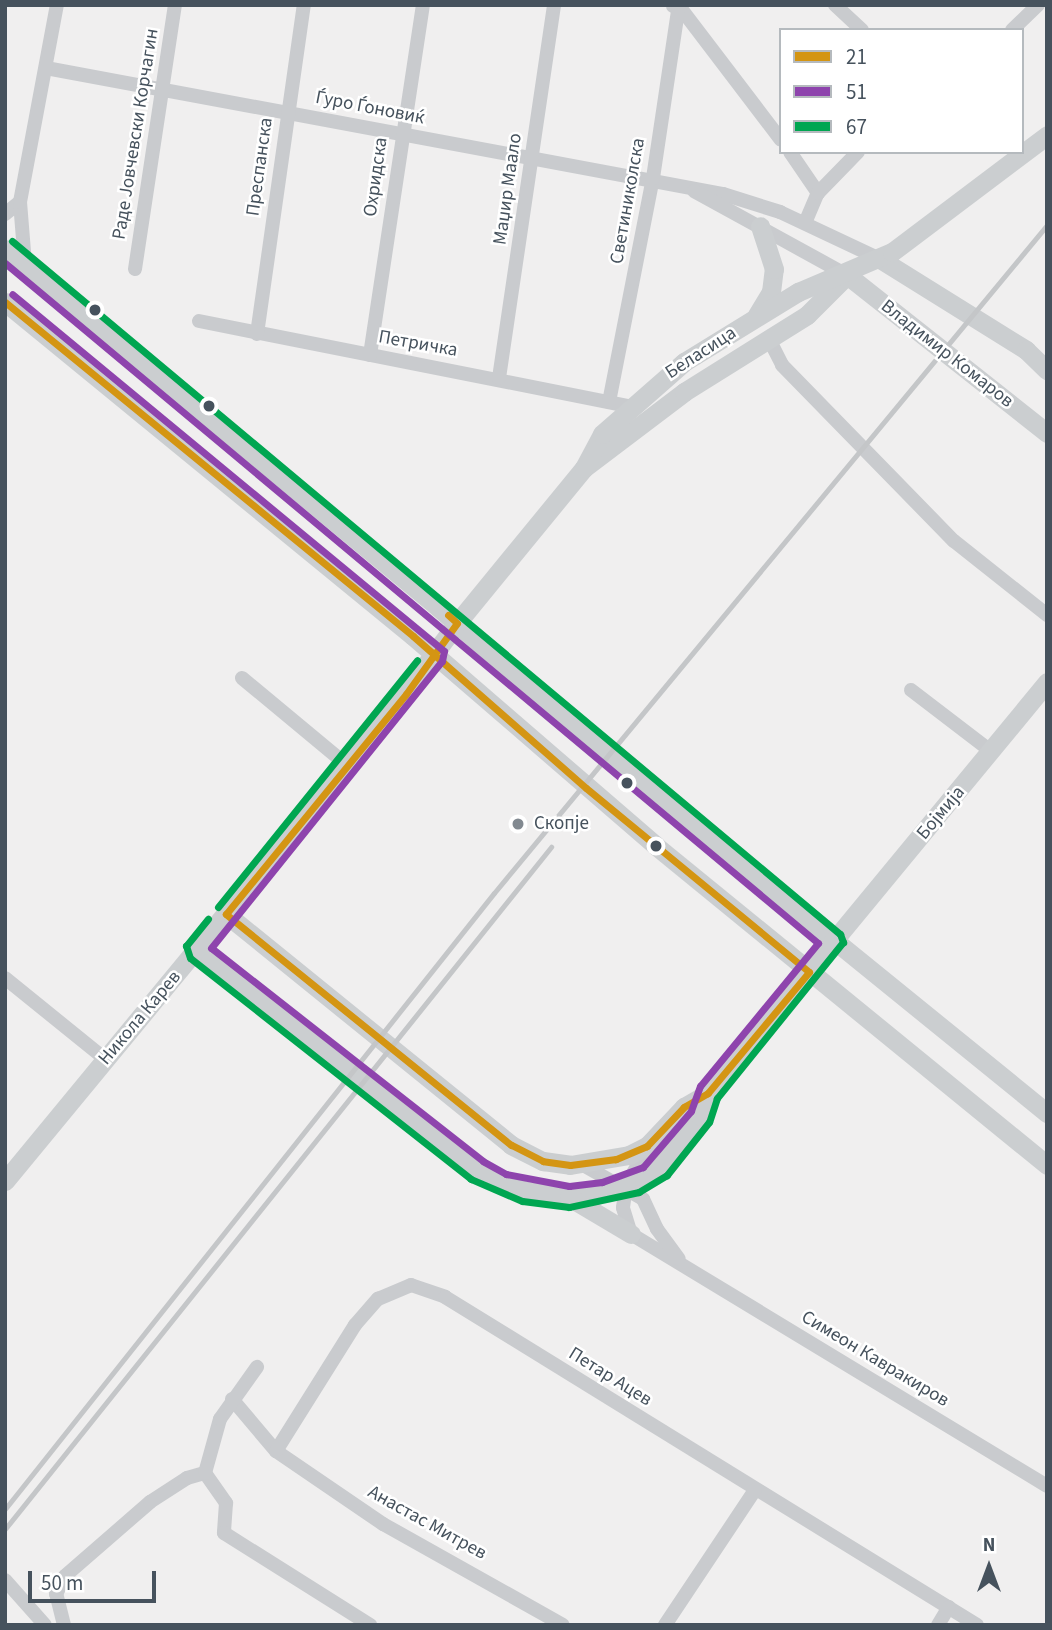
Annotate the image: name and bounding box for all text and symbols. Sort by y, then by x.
street label: Раде Јовчевски Корчагин [108,27,164,241]
legend [779,28,1024,154]
text: 21 [846,42,867,72]
text: 51 [846,77,867,107]
street label: Ѓуро Ѓоновиќ [314,86,426,130]
text: 67 [846,112,867,142]
street label: Преспанска [242,116,278,218]
street label: Маџир Маало [489,132,527,246]
street label: Охридска [359,136,393,218]
street label: Светиниколска [606,136,650,266]
street label: Владимир Комаров [876,295,1018,413]
unlabelled marker [88,303,102,317]
street label: Беласица [661,322,741,384]
street label: Петричка [377,326,459,362]
unlabelled marker [202,399,216,413]
unlabelled marker [620,776,634,790]
street label: Бојмија [912,782,970,844]
place label: Скопје [534,813,589,835]
marker: Скопје [508,814,528,834]
unlabelled marker [649,839,663,853]
street label: Никола Карев [94,966,186,1070]
street label: Симеон Кавракиров [797,1306,953,1412]
street label: Петар Ацев [564,1342,656,1412]
street label: Анастас Митрев [364,1481,490,1565]
north arrow [954,1532,1024,1602]
text: N [983,1532,995,1559]
scale bar [32,1556,159,1600]
text: 50 m [41,1568,83,1598]

